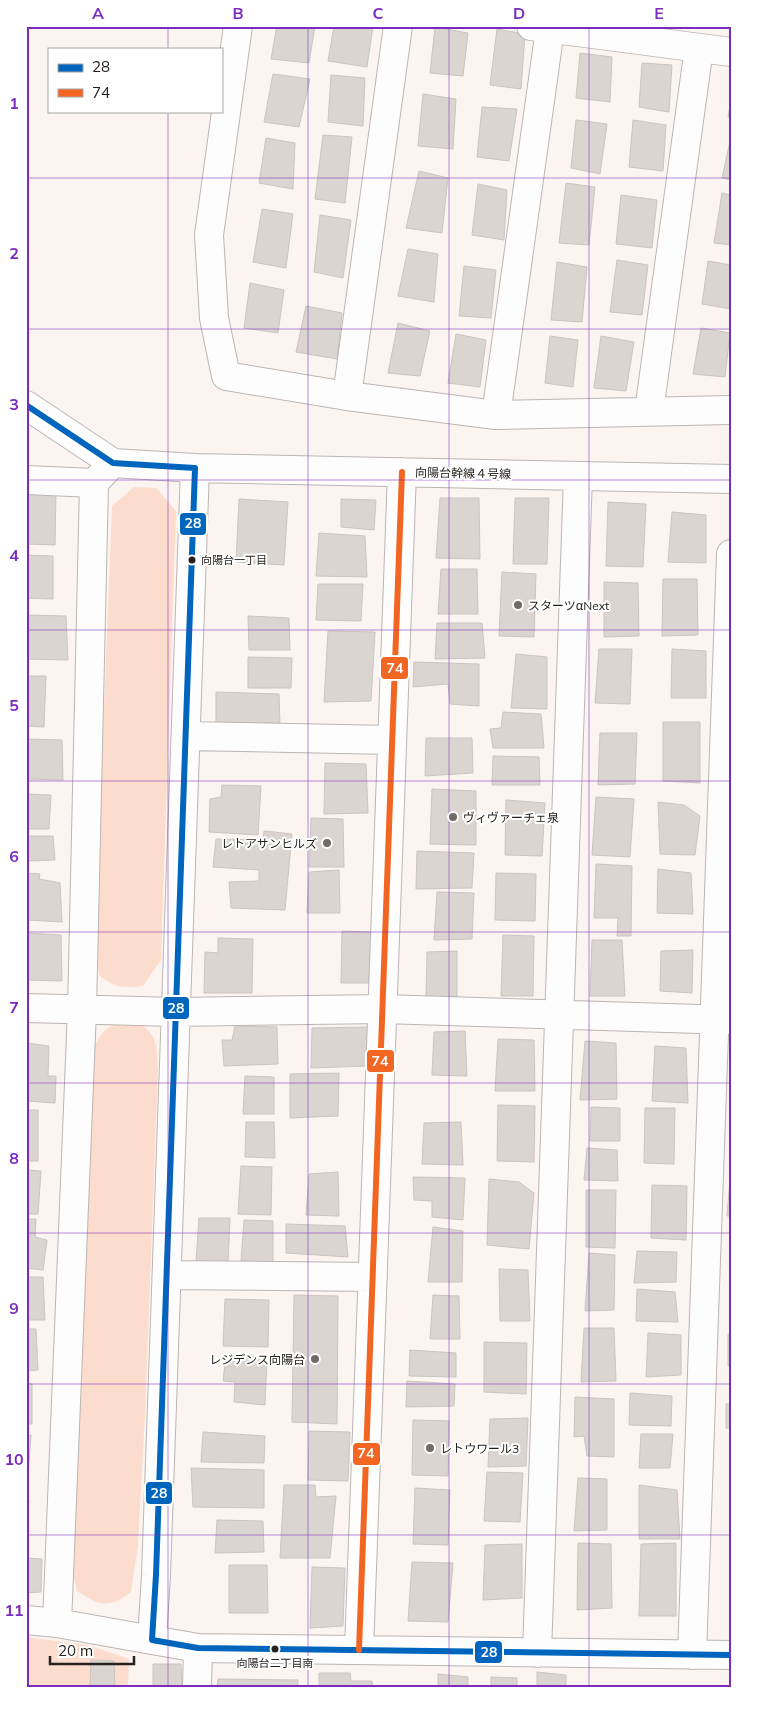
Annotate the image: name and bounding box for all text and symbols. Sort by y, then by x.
text: A [92,3,104,23]
text: B [232,3,244,23]
text: C [373,3,384,23]
text: D [513,3,525,23]
text: E [654,3,664,23]
legend [48,48,222,112]
text: 28 [92,57,110,76]
text: 74 [92,83,110,102]
text: 1 [9,93,19,113]
text: 2 [9,243,19,263]
text: 3 [9,394,19,414]
street label: 向陽台幹線４号線 [415,465,511,481]
line badge: 28 [179,512,207,536]
text: 28 [185,514,201,532]
text: 4 [9,545,19,565]
place label: 向陽台一丁目 [201,553,267,567]
marker: 向陽台一丁目 [187,555,197,565]
place label: スターツαNext [528,598,609,613]
marker: スターツαNext [512,599,524,611]
line badge: 74 [380,656,409,680]
text: 74 [387,659,404,677]
text: 5 [9,695,19,715]
place label: ヴィヴァーチェ泉 [463,810,559,825]
marker: ヴィヴァーチェ泉 [447,811,459,823]
place label: レトアサンヒルズ [221,836,317,851]
marker: レトアサンヒルズ [321,837,333,849]
text: 6 [9,846,19,866]
line badge: 28 [162,996,190,1020]
text: 7 [9,997,19,1017]
text: 28 [168,999,184,1017]
line badge: 74 [366,1049,395,1073]
text: 74 [372,1052,389,1070]
text: 8 [9,1148,19,1168]
text: 9 [9,1298,19,1318]
place label: レジデンス向陽台 [209,1352,305,1367]
marker: レジデンス向陽台 [309,1353,321,1365]
place label: レトウワール3 [440,1441,519,1456]
line badge: 74 [352,1442,381,1466]
marker: レトウワール3 [424,1442,436,1454]
text: 74 [358,1444,375,1462]
text: 10 [4,1449,24,1469]
line badge: 28 [145,1481,173,1505]
text: 28 [151,1484,167,1502]
text: 11 [4,1600,24,1620]
scale bar [50,1633,134,1665]
line badge: 28 [474,1640,503,1664]
text: 20 m [58,1641,93,1660]
text: 28 [481,1643,497,1661]
marker: 向陽台二丁目南 [270,1644,280,1654]
place label: 向陽台二丁目南 [237,1656,314,1670]

